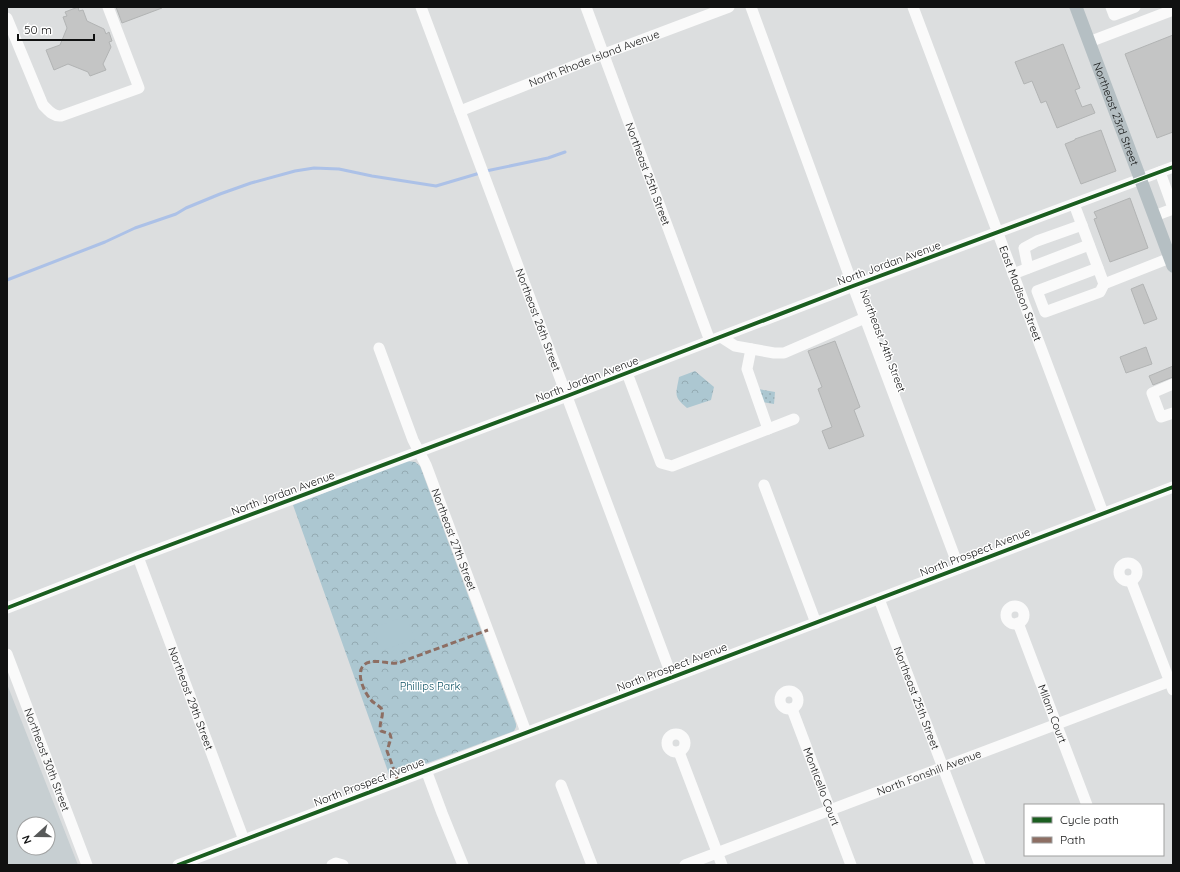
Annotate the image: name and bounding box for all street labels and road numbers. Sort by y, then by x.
street label: North Rhode Island Avenue [527,27,661,90]
street label: Northeast 23rd Street [1090,60,1142,168]
street label: Northeast 25th Street [622,120,674,228]
street label: North Jordan Avenue [835,238,943,288]
street label: East Madison Street [996,244,1045,343]
street label: Northeast 26th Street [513,266,564,373]
street label: Northeast 24th Street [857,288,909,394]
street label: North Jordan Avenue [534,353,640,405]
street label: North Jordan Avenue [229,468,337,518]
street label: Northeast 27th Street [428,486,480,593]
street label: North Prospect Avenue [918,524,1032,580]
street label: North Prospect Avenue [615,639,729,695]
street label: Northeast 29th Street [165,645,217,752]
street label: Northeast 25th Street [891,645,943,752]
street label: Milam Court [1035,682,1070,745]
street label: Northeast 30th Street [21,706,73,813]
street label: Monticello Court [800,745,843,828]
street label: North Fonshill Avenue [875,746,983,799]
street label: North Prospect Avenue [312,754,426,810]

